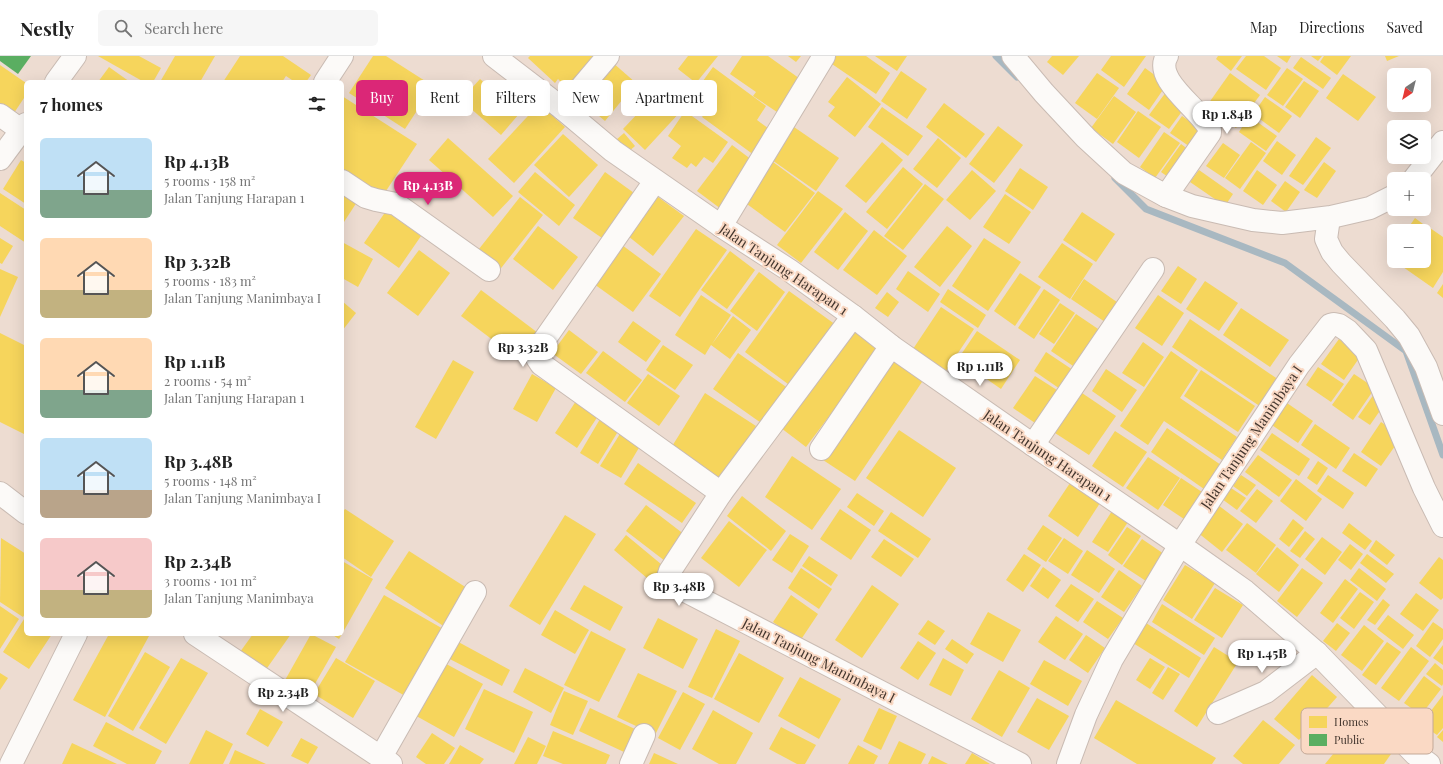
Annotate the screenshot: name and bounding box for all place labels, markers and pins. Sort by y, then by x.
pin: Rp 1.84B [1186,101,1268,135]
pin: Rp 4.13B [387,172,469,206]
pin: Rp 3.32B [482,334,564,368]
pin: Rp 1.11B [939,353,1021,387]
pin: Rp 3.48B [638,573,720,607]
pin: Rp 1.45B [1221,640,1303,674]
pin: Rp 2.34B [242,679,324,713]

